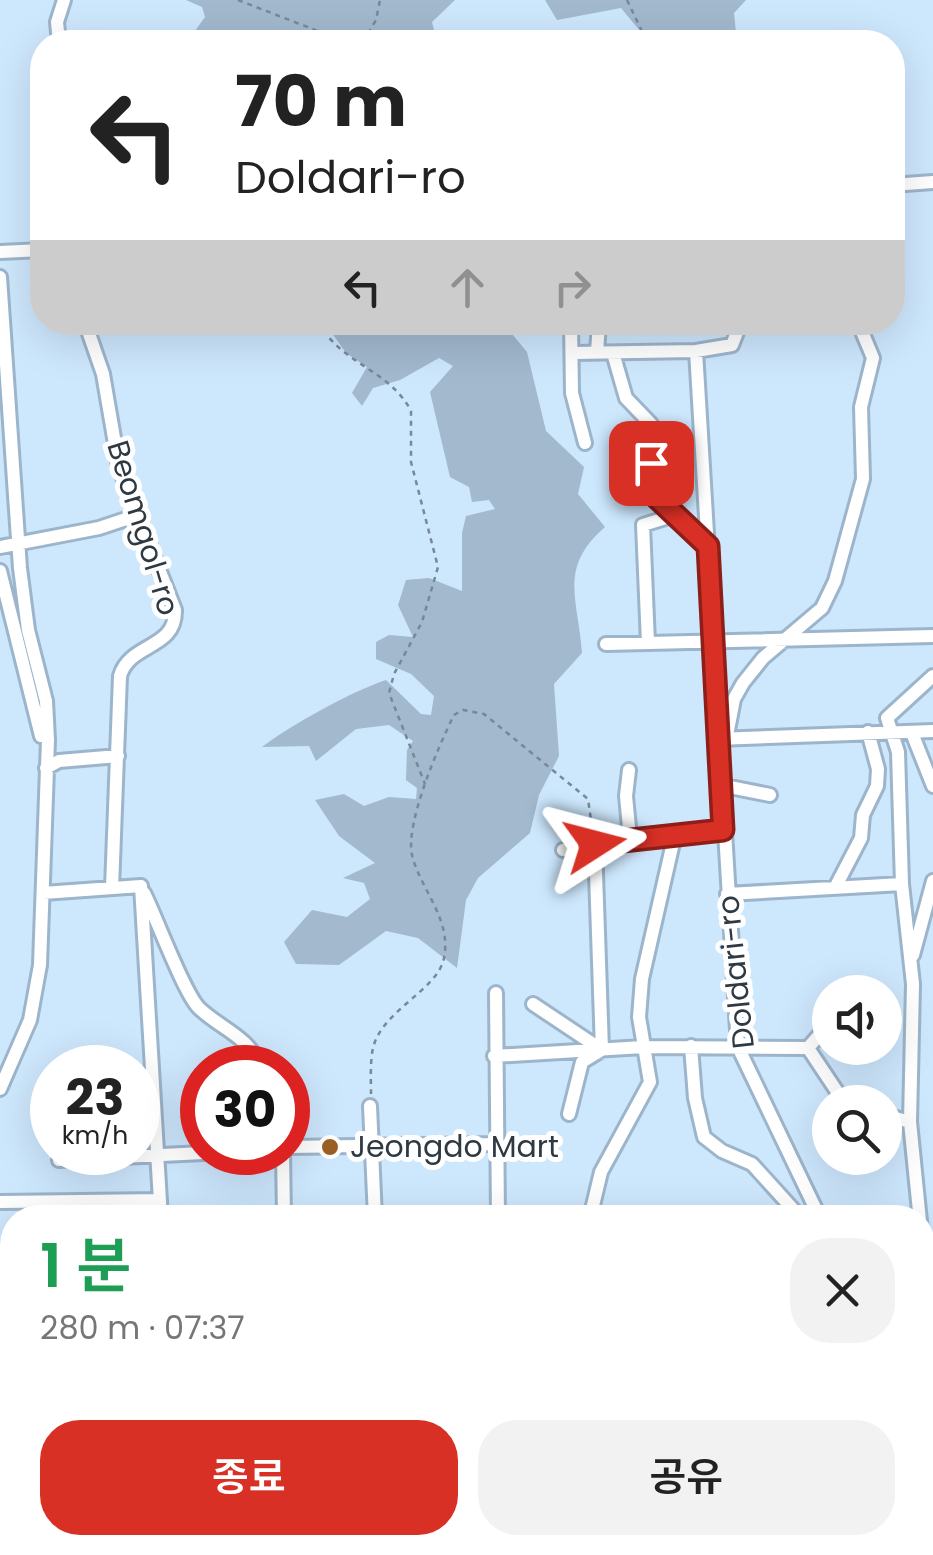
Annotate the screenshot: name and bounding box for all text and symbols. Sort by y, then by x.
text: 70 m [235,52,407,151]
icon: left [70,70,200,200]
text: Doldari-ro [235,146,466,209]
icon: left [335,260,390,315]
icon: ahead [440,260,495,315]
icon: right [545,260,600,315]
pin [609,421,694,506]
street label: Beomgol-ro [96,435,190,621]
icon: arrive [624,436,679,491]
position arrow [543,792,647,896]
street label: Doldari-ro [706,893,765,1051]
map controls [812,975,902,1175]
button: sound [812,975,902,1065]
speed limit sign: 30 [180,1045,310,1175]
text: 23 [66,1062,124,1133]
button: search [812,1085,902,1175]
text: km/h [62,1118,128,1153]
place label: Jeongdo Mart [350,1125,559,1168]
marker: Jeongdo Mart [319,1136,341,1158]
text: 1 분 [40,1224,131,1308]
button: close [790,1238,895,1343]
text: 280 m · 07:37 [40,1305,245,1350]
button: 종료 [40,1420,458,1535]
button: 공유 [478,1420,895,1535]

